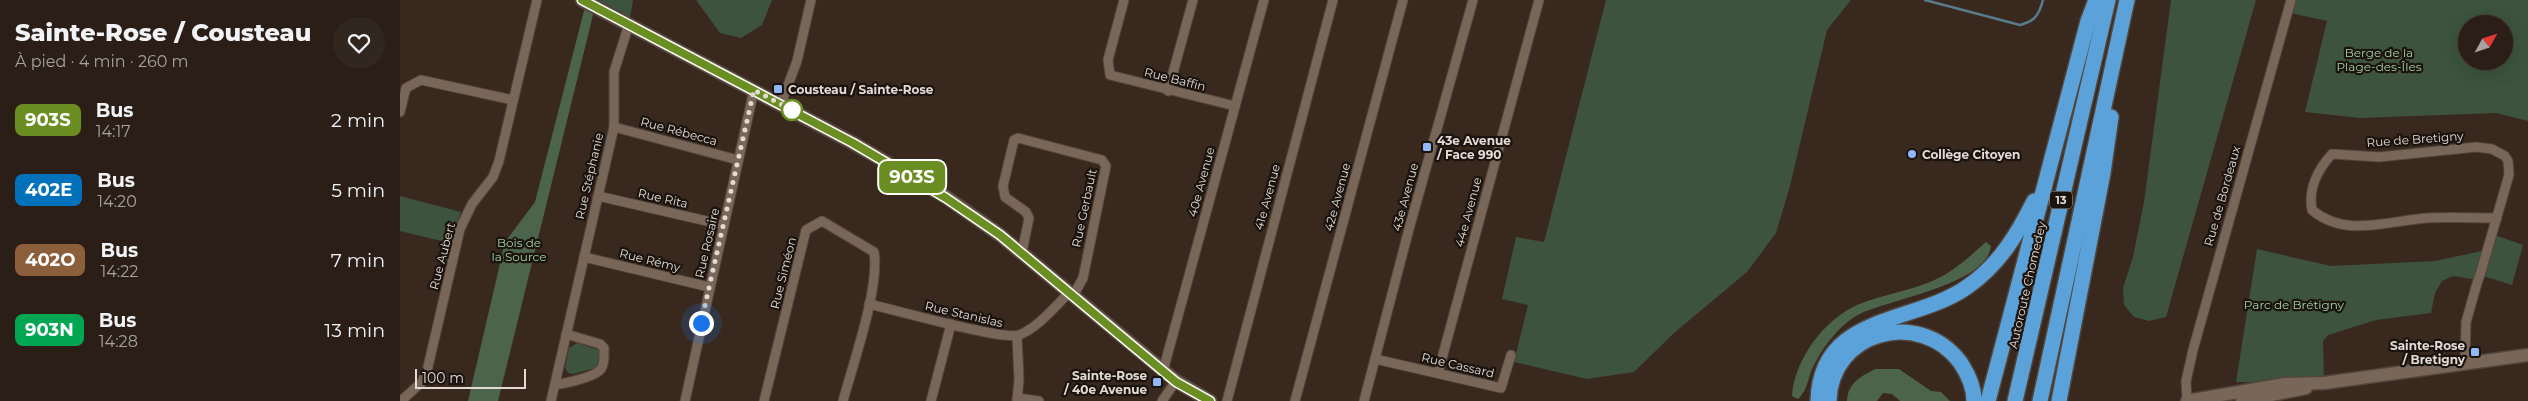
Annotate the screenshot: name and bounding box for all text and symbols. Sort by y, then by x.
north arrow [2458,15,2512,70]
map controls [2458,15,2513,70]
button: heart [333,17,385,69]
text: Sainte-Rose / Cousteau [15,18,311,47]
park label: Berge de la Plage-des-Îles [2337,45,2422,74]
text: À pied · 4 min · 260 m [15,52,189,71]
street label: Rue Baffin [1143,64,1207,94]
place label: Cousteau / Sainte-Rose [788,82,934,97]
marker: Cousteau / Sainte-Rose [772,83,784,95]
text: Bus [96,99,133,122]
unlabelled marker [781,99,803,121]
text: 903S [25,109,71,131]
text: 2 min [331,109,385,132]
street label: Rue Rébecca [639,114,719,148]
text: 14:17 [96,122,131,141]
street label: Rue de Bretigny [2366,128,2465,150]
street label: Rue Stéphanie [572,131,606,221]
place label: 43e Avenue / Face 990 [1436,133,1511,162]
marker: 43e Avenue / Face 990 [1421,141,1433,153]
street label: Rue de Bordeaux [2201,144,2244,248]
street label: 40e Avenue [1184,145,1218,219]
place label: Collège Citoyen [1922,147,2020,162]
marker: Collège Citoyen [1906,148,1918,160]
line badge: 903S [877,161,947,193]
street label: 42e Avenue [1321,161,1353,233]
street label: 43e Avenue [1389,161,1421,233]
street label: 41e Avenue [1251,162,1283,232]
text: 903S [889,166,935,188]
street label: Rue Gerbault [1068,167,1100,249]
text: Bus [97,169,135,192]
street label: 44e Avenue [1451,175,1485,249]
text: 402E [25,179,72,201]
text: 5 min [331,179,385,202]
street label: Rue Rita [637,185,689,211]
text: 14:20 [97,192,137,211]
road number: 13 [2050,192,2072,208]
street label: Rue Rosaire [692,207,722,279]
street label: Autoroute Chomedey [2005,220,2049,350]
street label: Rue Aubert [426,221,458,291]
park label: Bois de la Source [492,235,546,264]
street label: Rue Siméon [767,236,799,310]
text: Bus [100,239,138,262]
street label: Rue Rémy [618,245,682,275]
text: 402O [25,249,75,271]
text: 7 min [331,249,385,272]
text: 14:22 [100,262,138,281]
park label: Parc de Brétigny [2244,297,2345,312]
street label: Rue Stanislas [924,298,1005,330]
text: Bus [99,309,136,332]
your location [689,311,714,336]
text: 903N [25,319,74,341]
text: 13 min [324,319,385,342]
text: 14:28 [99,332,138,351]
place label: Sainte-Rose / Bretigny [2390,338,2466,367]
marker: Sainte-Rose / Bretigny [2469,346,2481,358]
street label: Rue Cassard [1420,349,1496,381]
scale bar [415,366,526,389]
place label: Sainte-Rose / 40e Avenue [1063,368,1147,397]
text: 100 m [422,369,464,387]
marker: Sainte-Rose / 40e Avenue [1151,376,1163,388]

